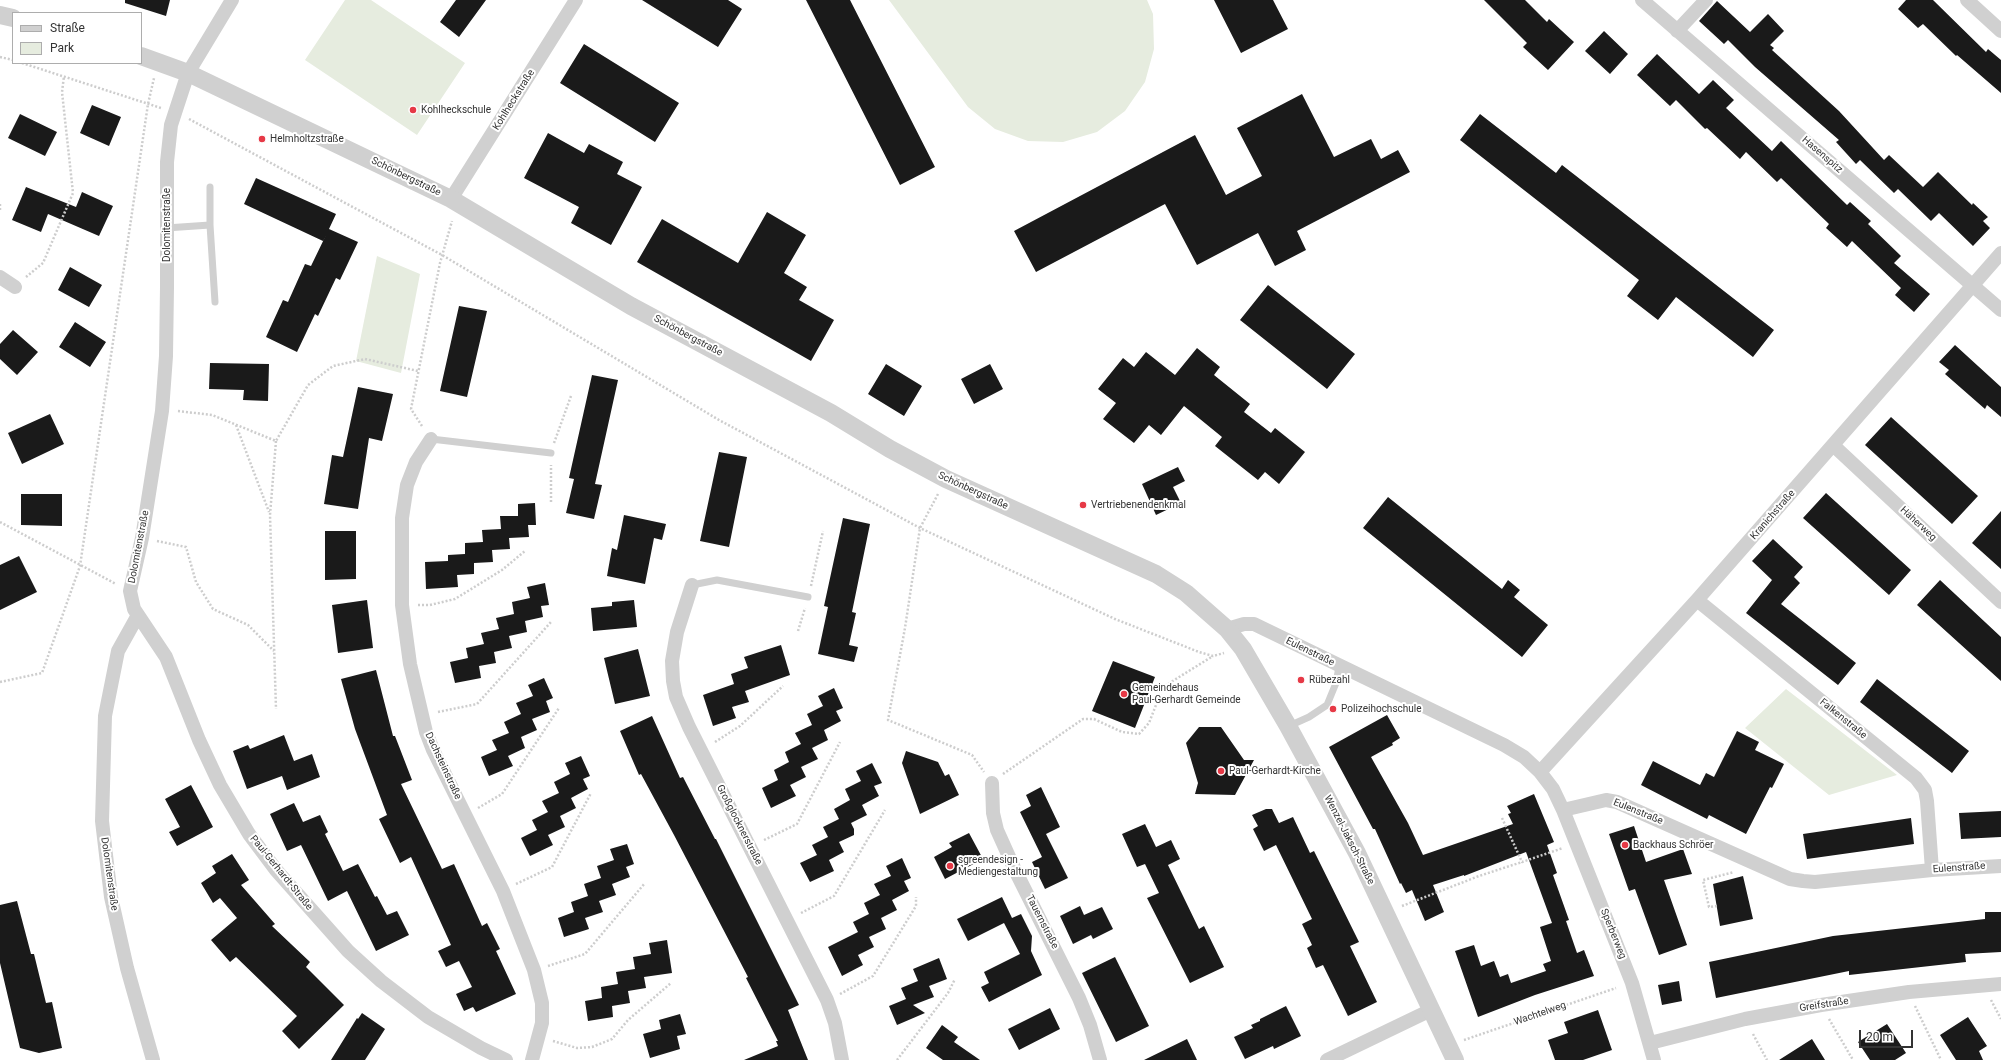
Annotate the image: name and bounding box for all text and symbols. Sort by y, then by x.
legend [12,12,142,64]
text: Straße [50,21,85,35]
text: Park [50,41,74,55]
street label: Kohlheckstraße [491,67,537,133]
place label: Kohlheckschule [421,104,491,116]
marker: Kohlheckschule [408,105,418,115]
place label: Helmholtzstraße [270,133,344,145]
marker: Helmholtzstraße [257,134,267,144]
street label: Hasenspitz [1799,134,1845,176]
street label: Schönbergstraße [369,155,443,199]
street label: Dolomitenstraße [161,188,173,262]
street label: Schönbergstraße [652,313,724,359]
street label: Schönbergstraße [936,469,1010,513]
street label: Kranichstraße [1748,488,1798,542]
place label: Vertriebenendenkmal [1091,499,1186,511]
marker: Vertriebenendenkmal [1078,500,1088,510]
street label: Häherweg [1897,504,1939,544]
street label: Dolomitenstraße [126,510,152,584]
street label: Eulenstraße [1284,635,1336,669]
place label: Rübezahl [1309,674,1350,686]
marker: Rübezahl [1296,675,1306,685]
place label: Gemeindehaus Paul-Gerhardt Gemeinde [1132,682,1241,706]
marker: Gemeindehaus Paul-Gerhardt Gemeinde [1119,689,1129,699]
street label: Falkenstraße [1817,696,1869,742]
place label: Polizeihochschule [1341,703,1422,715]
marker: Polizeihochschule [1328,704,1338,714]
street label: Dachsteinstraße [422,730,464,802]
place label: Paul-Gerhardt-Kirche [1229,765,1321,777]
marker: Paul-Gerhardt-Kirche [1216,766,1226,776]
street label: Großglocknerstraße [714,783,764,867]
street label: Wenzel-Jaksch-Straße [1321,793,1377,887]
street label: Eulenstraße [1611,797,1665,827]
street label: Paul-Gerhardt-Straße [247,833,315,913]
street label: Dolomitenstraße [98,837,120,911]
place label: Backhaus Schröer [1633,839,1713,851]
marker: Backhaus Schröer [1620,840,1630,850]
place label: sgreendesign - Mediengestaltung [958,854,1038,878]
street label: Eulenstraße [1932,860,1986,876]
marker: sgreendesign - Mediengestaltung [945,861,955,871]
street label: Tauernstraße [1023,893,1061,951]
street label: Sperberweg [1597,907,1629,961]
street label: Greifstraße [1799,995,1849,1015]
street label: Wachtelweg [1512,999,1568,1029]
scale bar [1861,1022,1915,1048]
text: 20 m [1866,1030,1893,1044]

